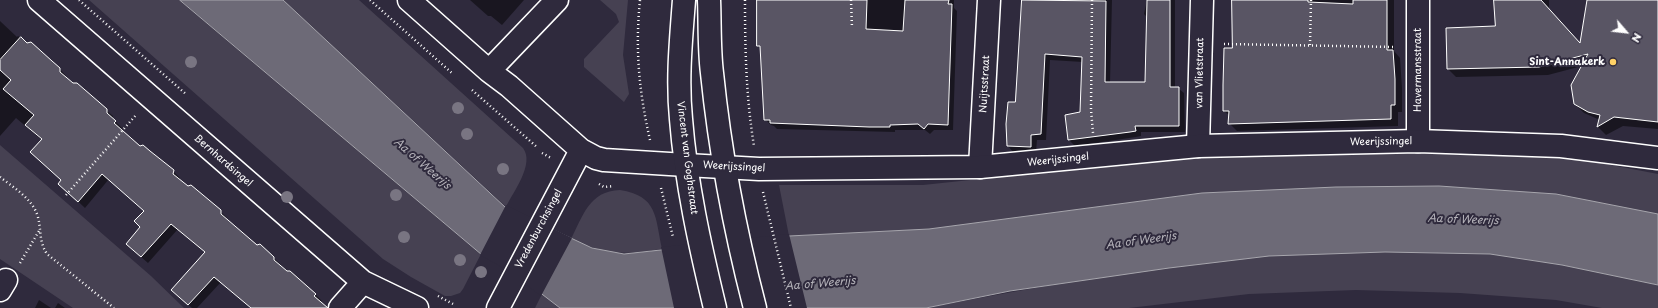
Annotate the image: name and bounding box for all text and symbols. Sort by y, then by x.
north arrow [1606,12,1646,52]
street label: Havermansstraat [1412,28,1424,112]
text: N [1627,30,1647,46]
street label: van Vlietstraat [1193,38,1207,108]
street label: Nuijtsstraat [977,55,993,113]
place label: Sint-Annakerk [1529,56,1605,68]
marker: Sint-Annakerk [1608,57,1618,67]
street label: Vincent van Goghstraat [674,101,700,215]
street label: Bernhardsingel [191,132,255,190]
street label: Weerijssingel [1350,135,1412,149]
water label: Aa of Weerijs [391,136,453,192]
street label: Weerijssingel [1026,151,1090,169]
street label: Weerijssingel [703,159,765,175]
street label: Vredenburchsingel [513,187,565,271]
water label: Aa of Weerijs [1427,212,1499,228]
water label: Aa of Weerijs [1105,230,1177,252]
water label: Aa of Weerijs [784,274,856,294]

